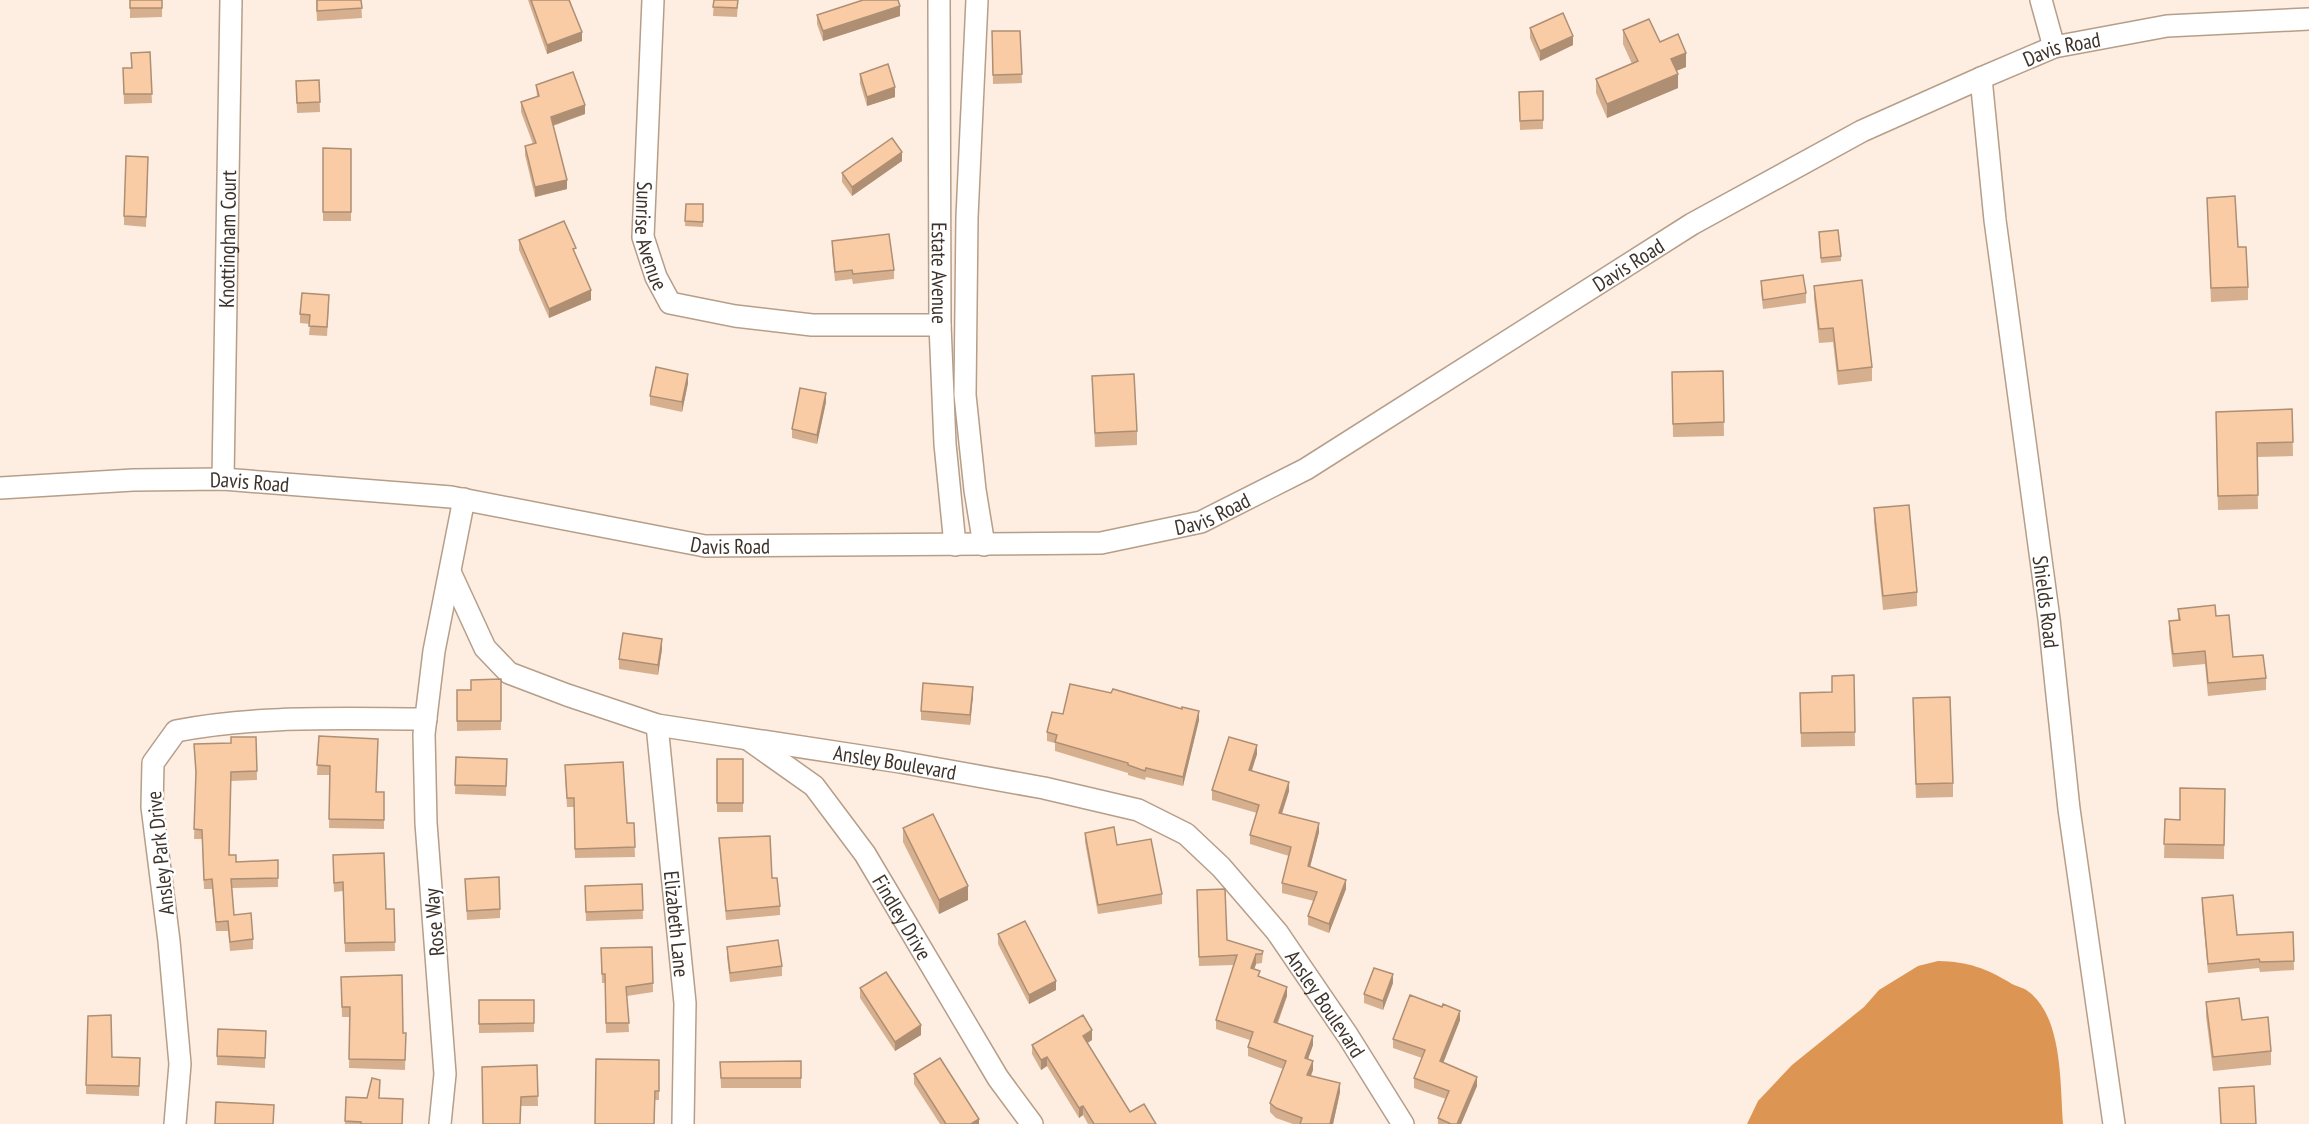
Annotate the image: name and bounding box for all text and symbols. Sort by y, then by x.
street label: Davis Road [2019,25,2102,72]
street label: Knottingham Court [212,170,242,308]
street label: Sunrise Avenue [629,181,674,295]
street label: Estate Avenue [926,222,953,324]
street label: Davis Road [1587,232,1669,297]
street label: Davis Road [210,465,290,498]
street label: Davis Road [1172,486,1254,541]
street label: Davis Road [688,530,770,560]
street label: Shields Road [2027,554,2065,649]
street label: Ansley Boulevard [832,739,958,785]
street label: Ansley Park Drive [140,790,180,916]
street label: Findley Drive [867,869,938,965]
street label: Elizabeth Lane [658,870,696,978]
street label: Rose Way [418,887,450,957]
street label: Ansley Boulevard [1280,945,1371,1062]

